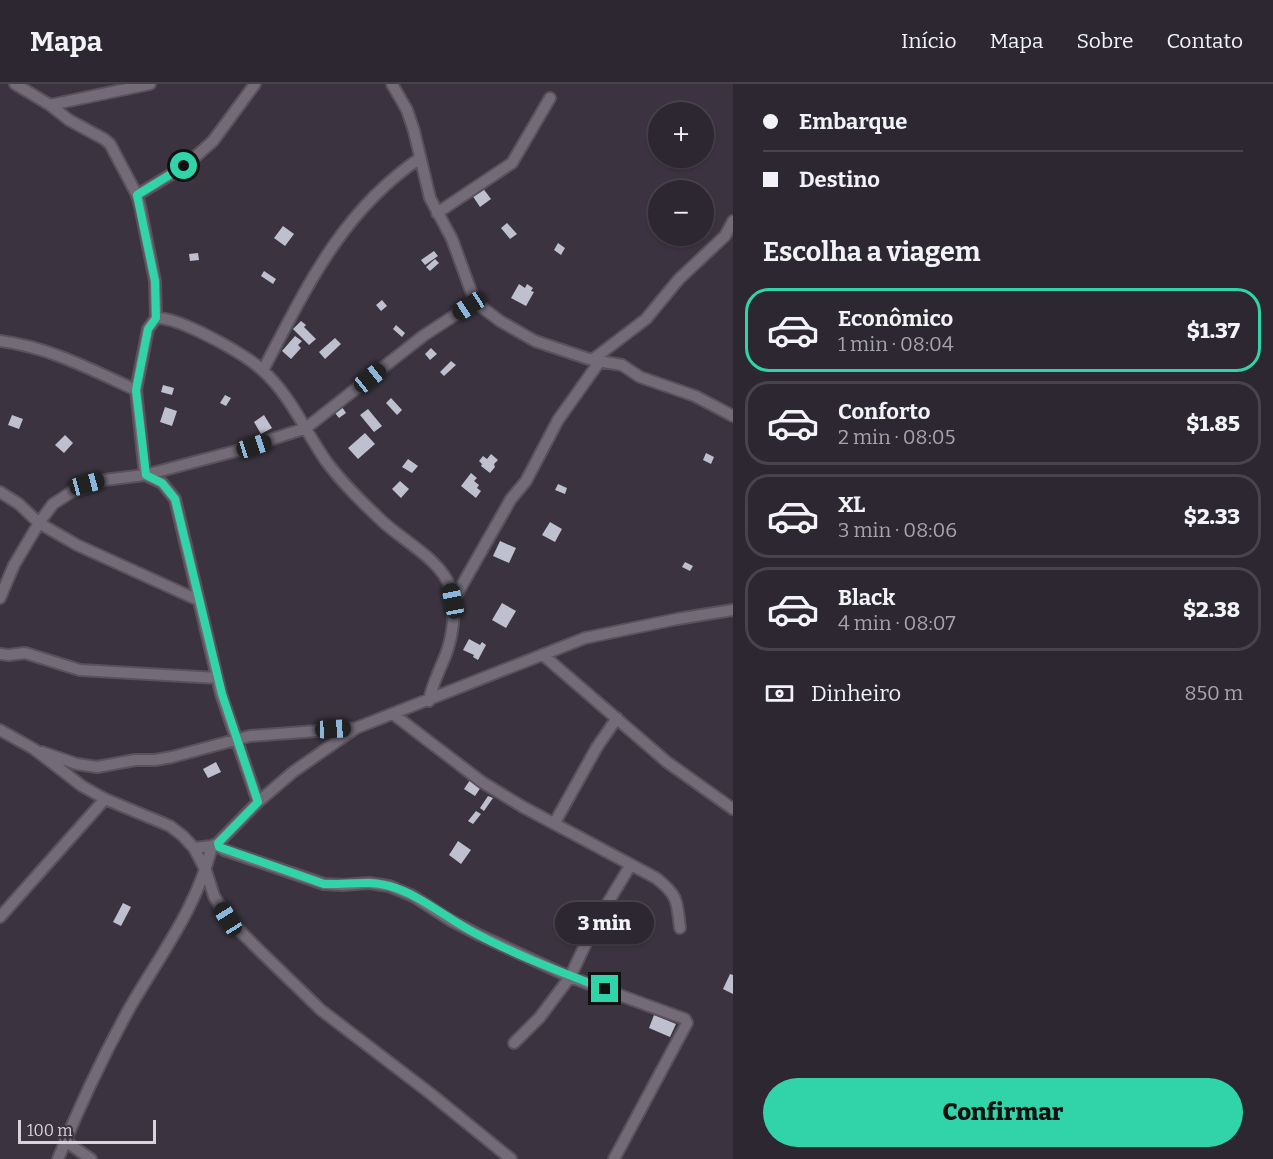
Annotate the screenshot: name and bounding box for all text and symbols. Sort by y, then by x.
text: Mapa [30,25,103,58]
text: Início [901,28,957,54]
text: Mapa [990,28,1044,54]
text: Sobre [1077,28,1133,54]
text: Contato [1166,28,1243,54]
map controls [648,102,714,246]
button: + [648,102,714,168]
text: Embarque [799,108,907,135]
route start [170,152,197,179]
text: Destino [799,166,880,193]
button: − [648,180,714,246]
text: Escolha a viagem [763,236,981,268]
car [449,289,489,323]
icon: car [766,303,820,357]
text: Econômico [838,305,953,332]
text: $1.37 [1187,317,1240,344]
text: 1 min · 08:04 [838,332,954,356]
car [350,360,390,396]
icon: car [766,396,820,450]
text: Conforto [838,398,930,425]
text: $1.85 [1186,410,1240,437]
text: 2 min · 08:05 [838,425,955,449]
car [234,432,274,460]
car [67,471,107,497]
icon: car [766,489,820,543]
text: XL [838,491,865,518]
text: $2.33 [1184,503,1240,530]
text: 3 min · 08:06 [838,518,957,542]
car [441,582,465,620]
icon: car [766,582,820,636]
text: Black [838,584,895,611]
text: $2.38 [1183,596,1240,623]
text: 4 min · 08:07 [838,611,956,635]
icon: cash [763,677,796,710]
text: Dinheiro [811,680,901,707]
text: 850 m [1184,681,1243,705]
car [315,719,351,739]
car [211,899,245,939]
callout: 3 min [556,902,654,944]
text: 3 min [578,911,631,935]
route end [591,975,618,1002]
button: Confirmar [763,1078,1243,1147]
scale bar [18,1117,156,1144]
text: 100 m [27,1121,72,1140]

